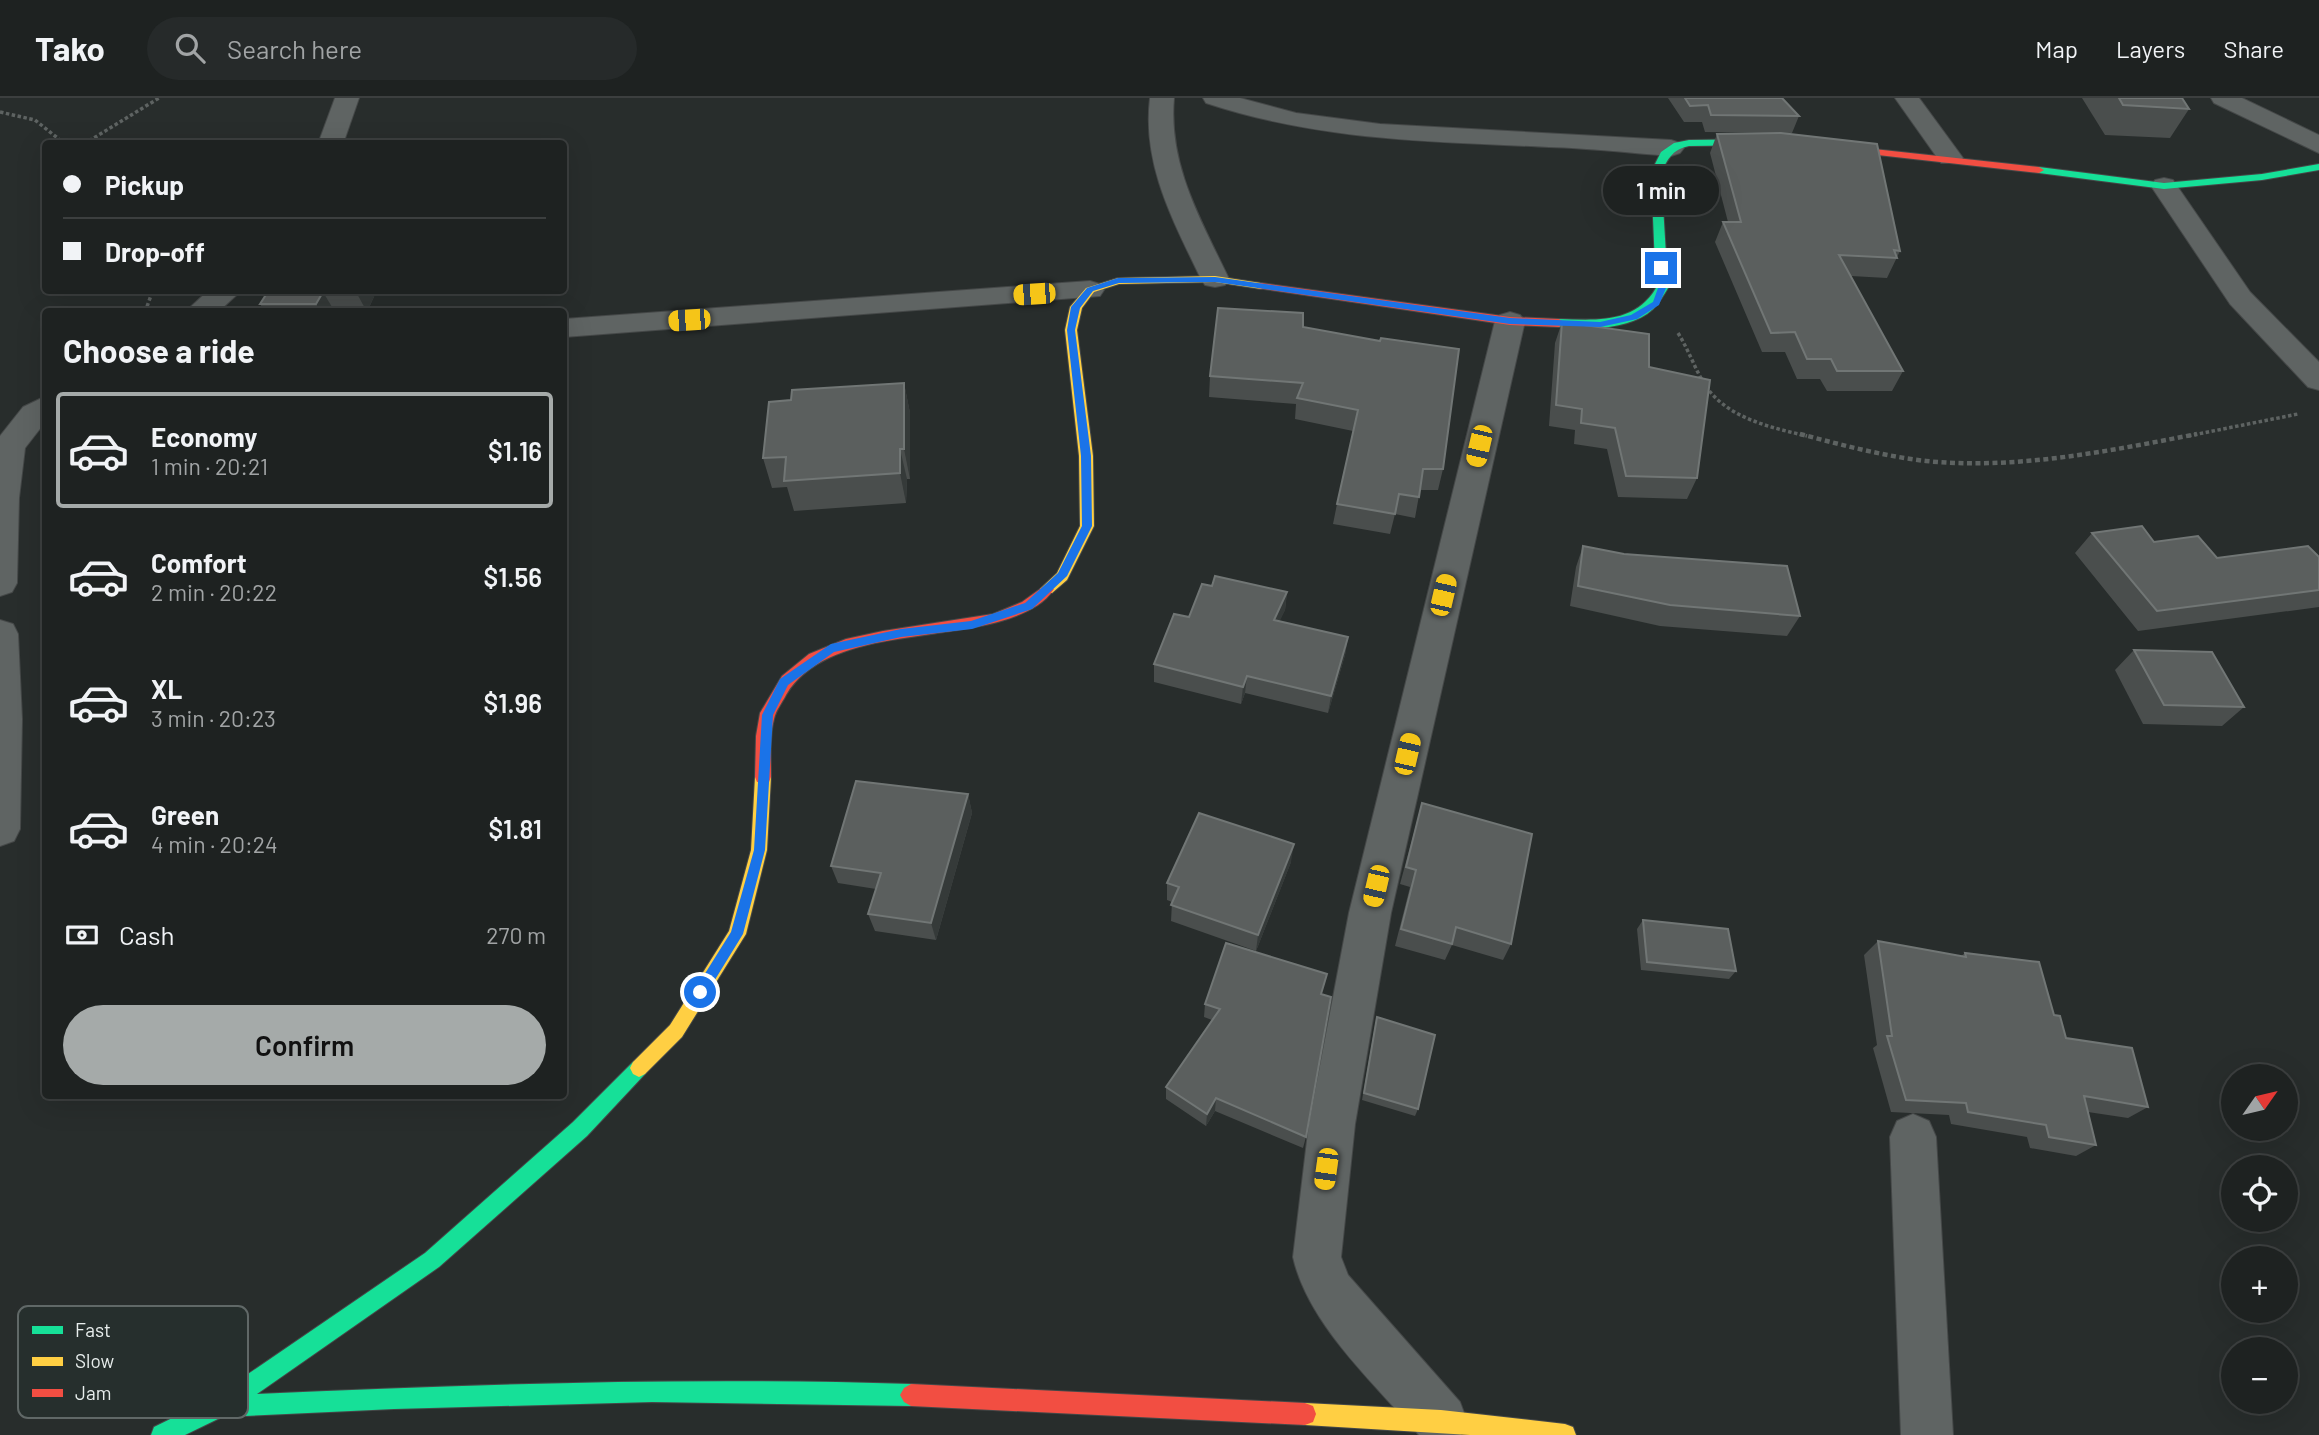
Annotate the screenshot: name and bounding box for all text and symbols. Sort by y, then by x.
search box [147,17,637,80]
text: Tako [35,28,105,68]
icon: search [171,29,209,67]
text: Search here [227,33,362,64]
text: Map [2035,34,2078,63]
text: Layers [2116,34,2185,63]
text: Share [2223,34,2284,63]
callout: 1 min [1603,166,1719,216]
text: Pickup [105,169,184,200]
text: 1 min [1636,176,1686,204]
text: Drop-off [105,236,205,267]
route end [1645,252,1677,284]
car [1013,282,1056,306]
car [668,308,711,332]
text: Choose a ride [63,331,255,369]
icon: car [67,419,130,482]
text: Economy [151,421,257,452]
car [1465,423,1494,469]
text: $1.16 [488,435,542,466]
text: 1 min · 20:21 [151,452,268,480]
icon: car [67,545,130,608]
text: Comfort [151,547,247,578]
text: $1.56 [483,561,542,592]
car [1429,572,1458,618]
text: 2 min · 20:22 [151,578,277,606]
icon: car [67,671,130,734]
text: XL [151,673,182,704]
text: $1.96 [484,687,542,718]
text: 3 min · 20:23 [151,704,276,732]
car [1393,731,1422,777]
icon: car [67,797,130,860]
text: Green [151,799,219,830]
text: $1.81 [488,813,542,844]
text: 4 min · 20:24 [151,830,278,858]
car [1362,863,1391,909]
icon: cash [63,916,101,954]
text: Cash [119,919,174,950]
text: 270 m [486,921,546,949]
route start [684,976,716,1008]
button: Confirm [63,1005,546,1085]
north arrow [2221,1064,2298,1141]
map controls [2221,1064,2298,1414]
car [1313,1147,1340,1191]
button: locate [2221,1155,2298,1232]
button: + [2221,1246,2298,1323]
legend [18,1306,248,1418]
text: Fast [75,1318,111,1341]
button: − [2221,1337,2298,1414]
text: Slow [75,1349,114,1372]
text: Jam [75,1381,111,1404]

